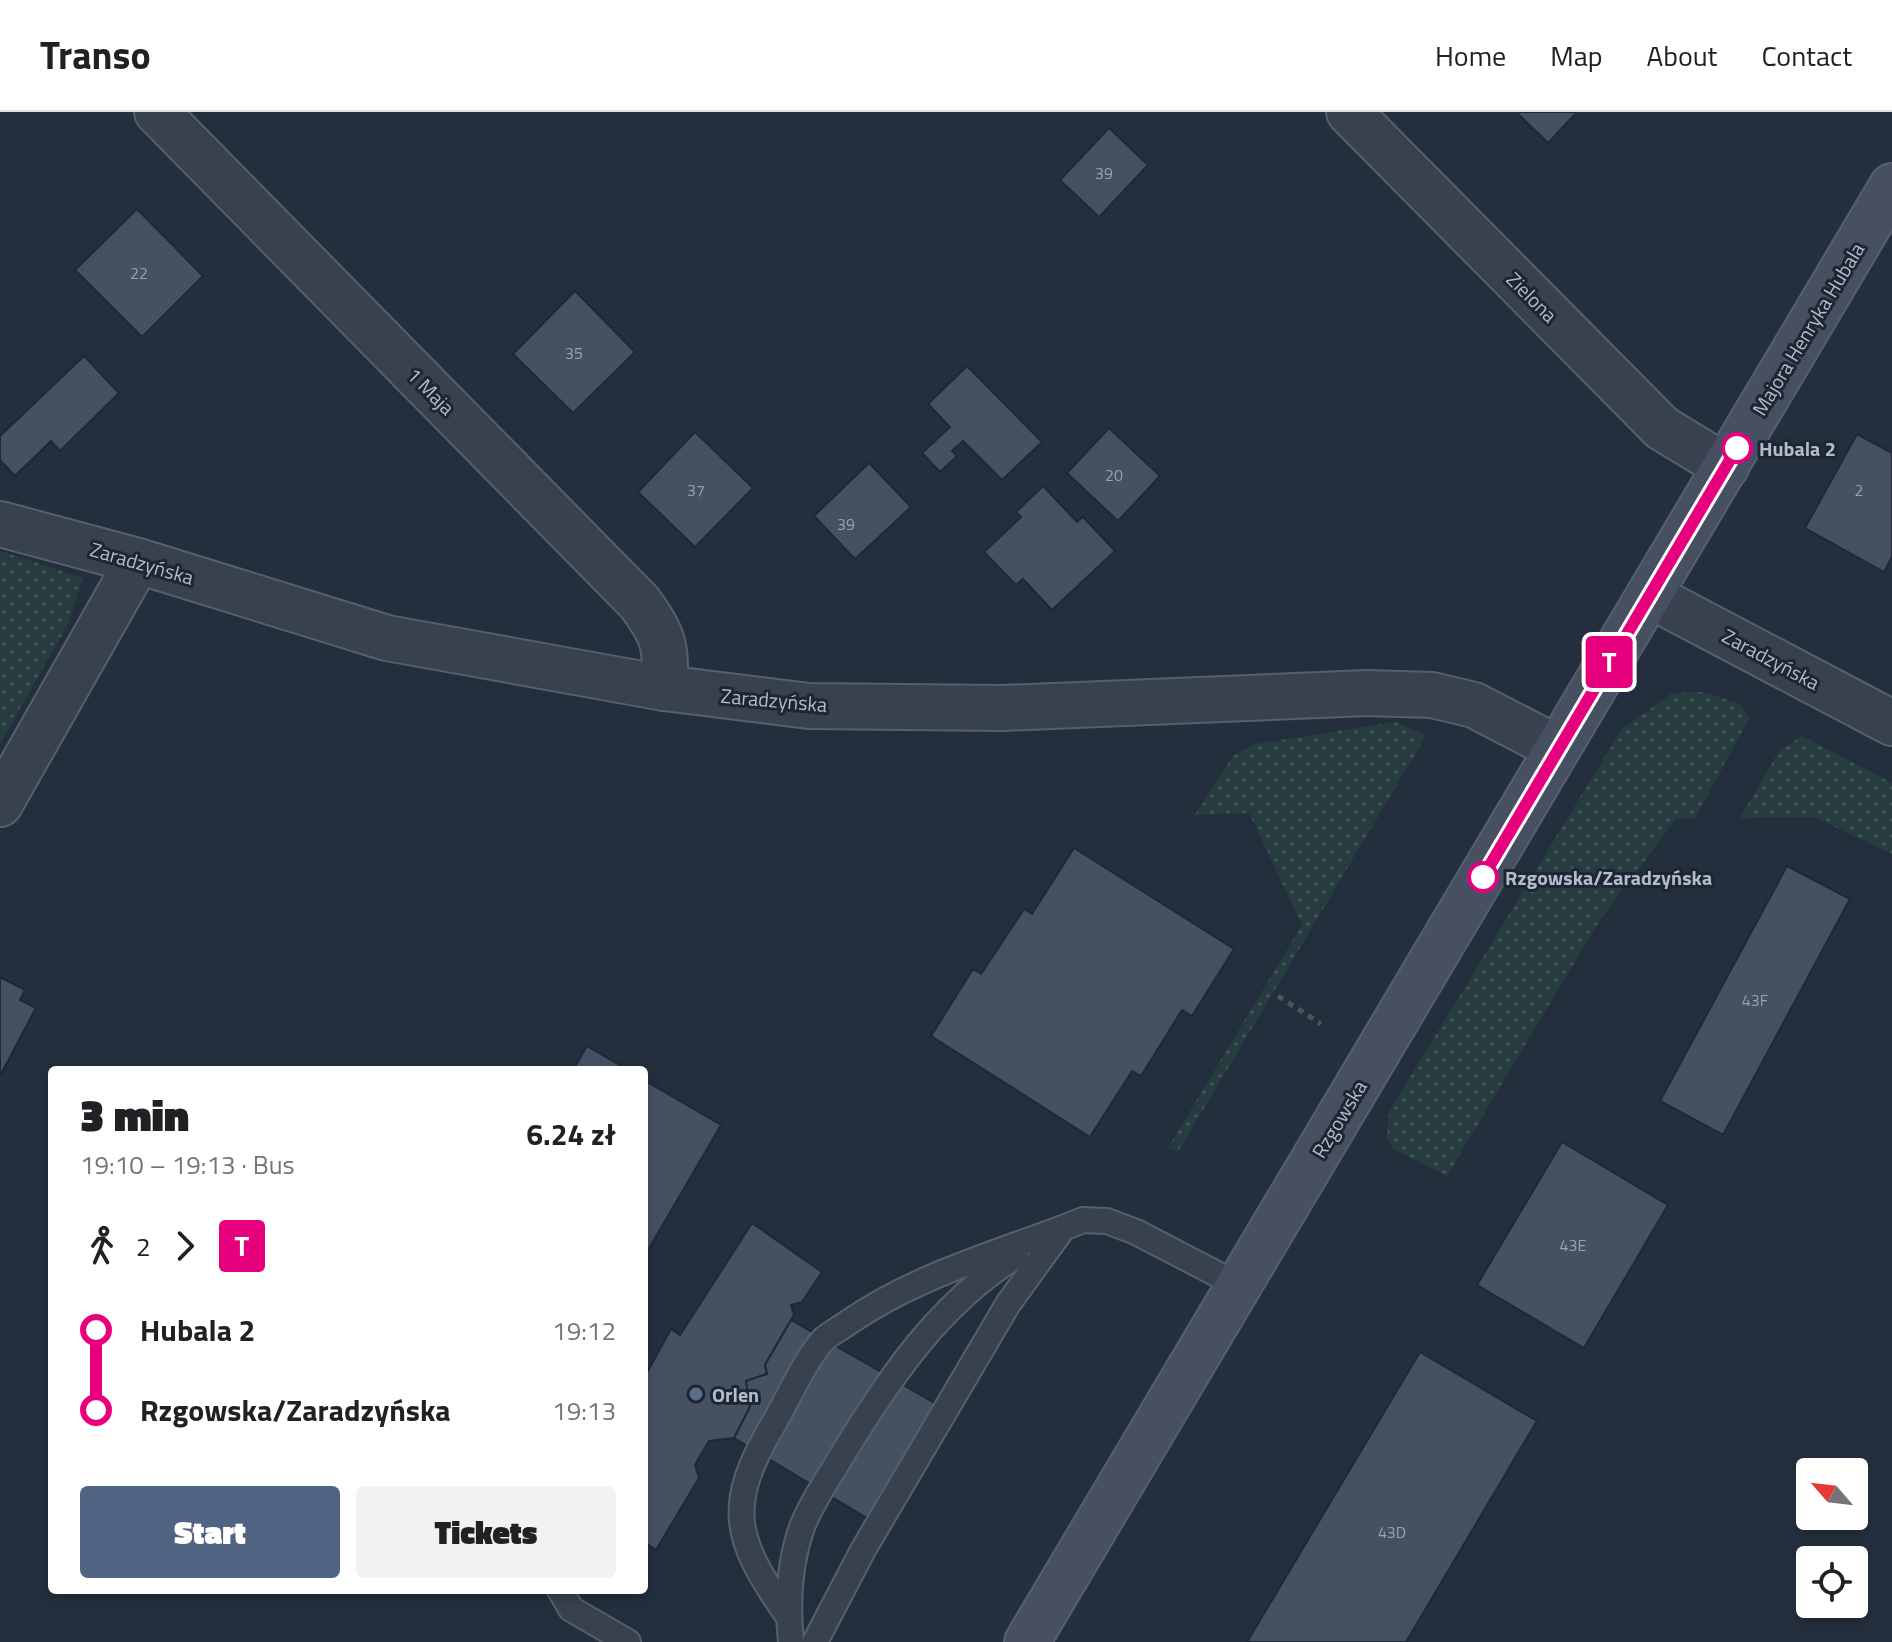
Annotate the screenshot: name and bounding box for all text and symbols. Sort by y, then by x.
text: Transo [40,26,151,84]
text: Home [1435,34,1506,77]
text: Map [1550,34,1603,77]
text: About [1647,34,1717,77]
text: Contact [1761,34,1852,77]
house number: 39 [1095,161,1113,185]
street label: Majora Henryka Hubala [1744,237,1872,421]
house number: 22 [130,261,148,285]
street label: Zielona [1499,264,1565,330]
house number: 35 [565,341,583,365]
street label: 1 Maja [400,360,462,422]
marker: Hubala 2 [1722,433,1752,463]
place label: Hubala 2 [1759,433,1836,464]
house number: 20 [1105,463,1123,487]
house number: 37 [687,478,705,502]
house number: 2 [1855,478,1863,502]
house number: 39 [837,512,855,536]
street label: Zaradzyńska [86,533,198,593]
street label: Zaradzyńska [1717,620,1825,698]
line badge: T [1583,636,1635,688]
text: T [1602,640,1616,683]
street label: Zaradzyńska [720,680,828,720]
marker: Rzgowska/Zaradzyńska [1468,862,1498,892]
place label: Rzgowska/Zaradzyńska [1505,862,1712,893]
house number: 43F [1742,988,1768,1012]
street label: Rzgowska [1304,1074,1374,1164]
text: 3 min [80,1081,189,1148]
text: 6.24 zł [526,1111,616,1157]
text: 19:10 – 19:13 · Bus [80,1145,295,1184]
icon: walk [80,1224,124,1268]
icon: forward [163,1224,207,1268]
text: T [235,1224,249,1267]
text: 2 [136,1227,151,1266]
house number: 43E [1560,1233,1587,1257]
text: Hubala 2 [140,1307,255,1353]
text: 19:12 [552,1311,616,1350]
place label: Orlen [712,1379,759,1410]
marker: Orlen [687,1385,705,1403]
text: Rzgowska/Zaradzyńska [140,1387,451,1433]
text: 19:13 [552,1391,616,1430]
north arrow [1796,1458,1868,1530]
map controls [1796,1458,1868,1618]
button: Start [80,1486,340,1578]
button: Tickets [356,1486,616,1578]
house number: 43D [1378,1520,1406,1544]
button: locate [1796,1546,1868,1618]

